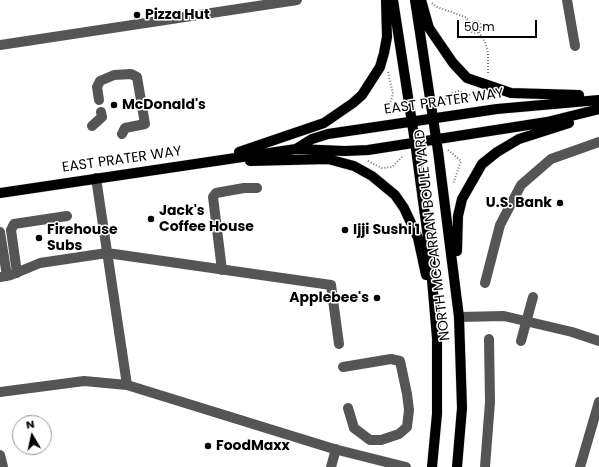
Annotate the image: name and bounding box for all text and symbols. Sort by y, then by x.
place label: Pizza Hut [145,7,210,23]
marker: Pizza Hut [132,10,142,20]
scale bar [459,12,539,38]
text: 50 m [464,18,495,35]
street label: EAST PRATER WAY [383,85,505,119]
place label: McDonald's [122,97,206,113]
marker: McDonald's [109,100,119,110]
street label: NORTH MCCARRAN BOULEVARD [412,128,454,342]
street label: EAST PRATER WAY [61,143,183,177]
place label: U.S. Bank [486,195,552,211]
marker: U.S. Bank [555,198,565,208]
place label: Jack's Coffee House [159,203,254,236]
marker: Jack's Coffee House [146,214,156,224]
place label: Firehouse Subs [47,222,118,254]
place label: Ijji Sushi 1 [353,222,420,238]
marker: Ijji Sushi 1 [340,225,350,235]
marker: Firehouse Subs [34,233,44,243]
place label: Applebee's [289,290,369,306]
marker: Applebee's [372,293,382,303]
north arrow [12,415,52,455]
text: N [25,416,36,433]
place label: FoodMaxx [216,438,290,454]
marker: FoodMaxx [203,441,213,451]

